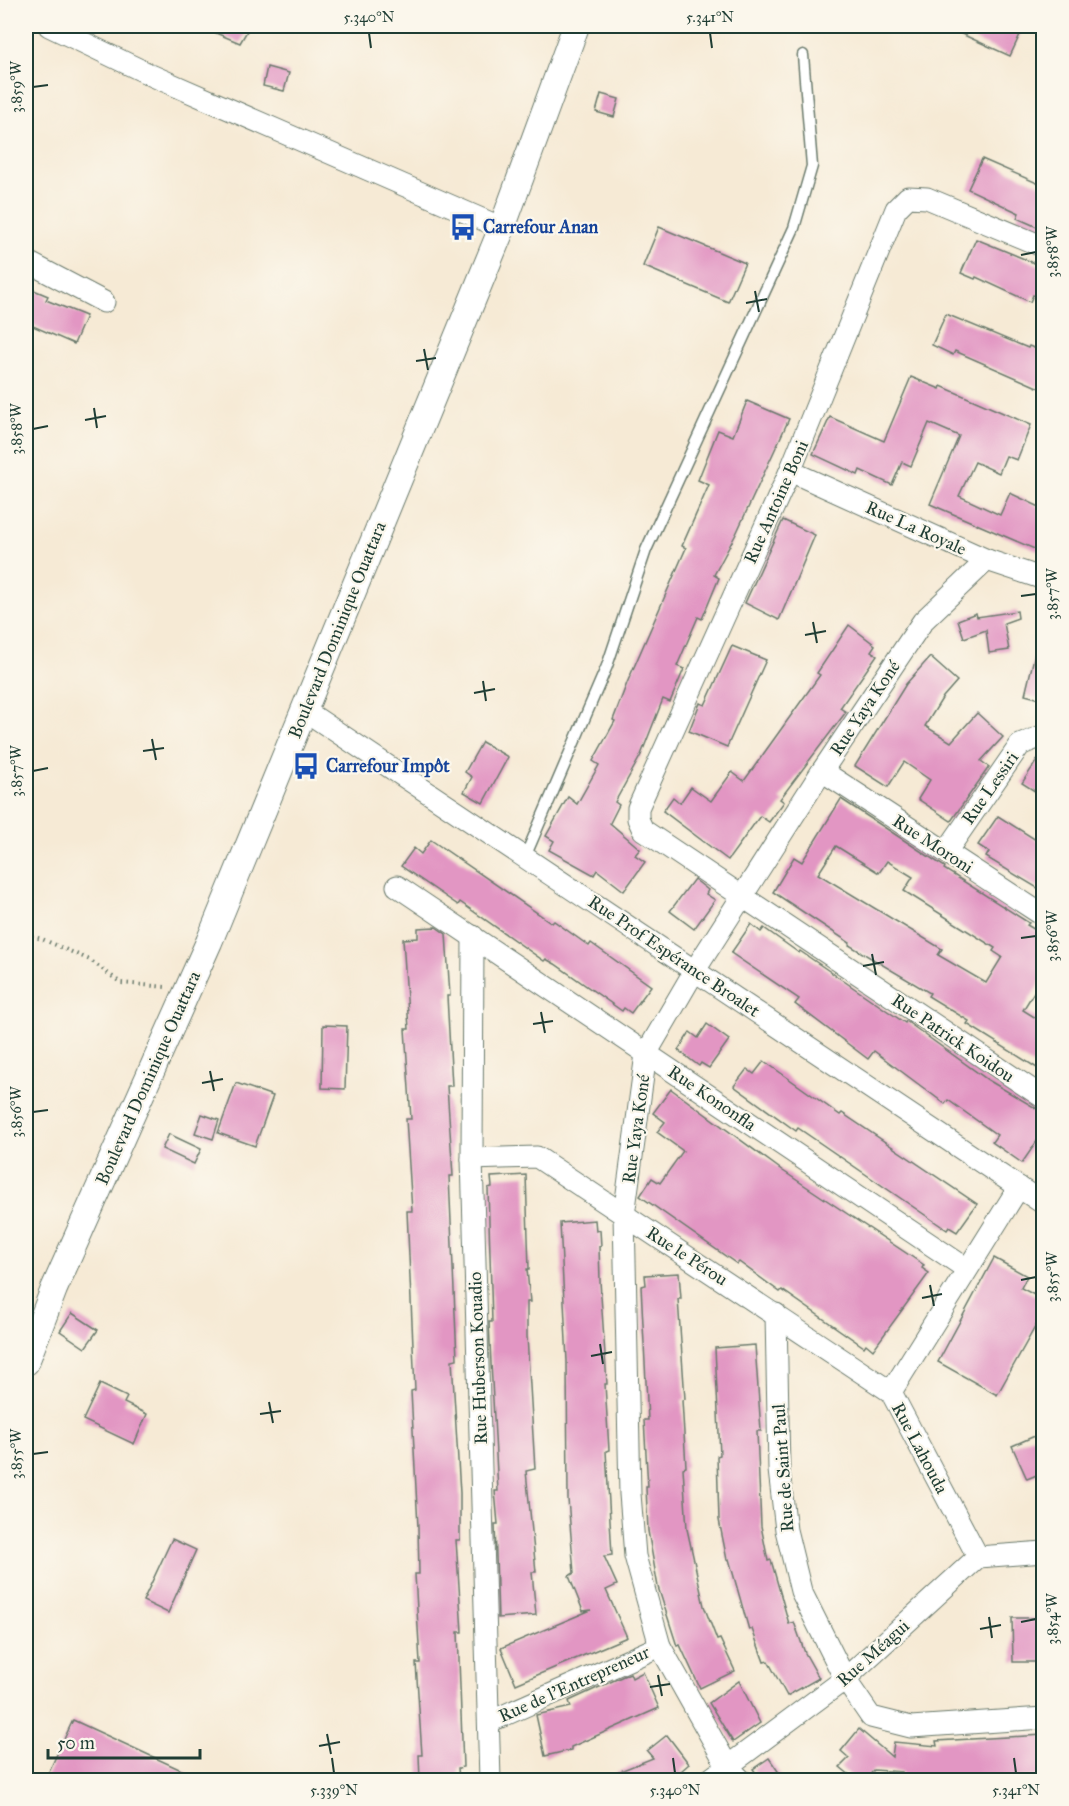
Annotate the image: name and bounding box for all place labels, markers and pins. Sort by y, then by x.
bus stop icon: Carrefour Anan [448,212,478,242]
place label: Carrefour Anan [483,216,599,238]
bus stop icon: Carrefour Impôt [291,751,321,781]
place label: Carrefour Impôt [326,755,450,778]

